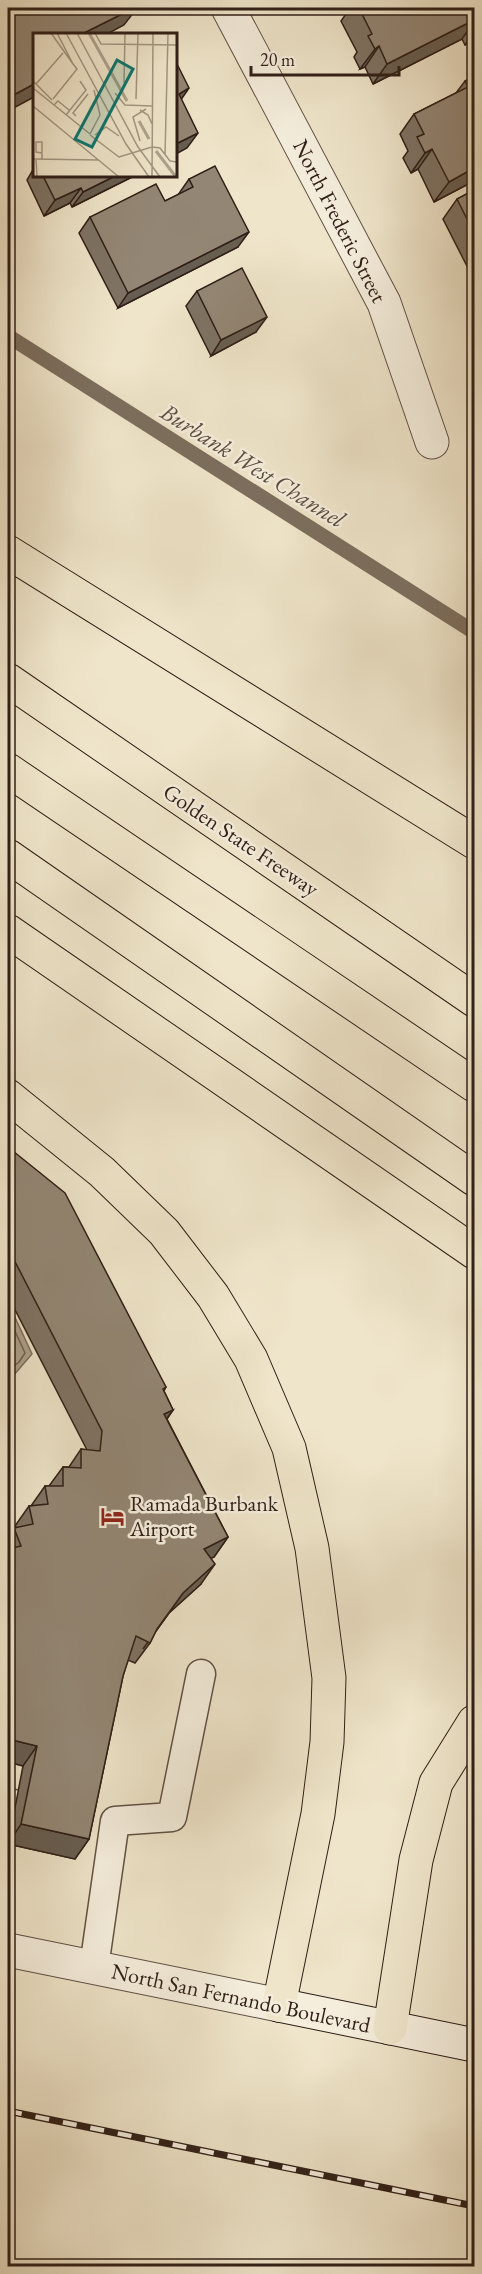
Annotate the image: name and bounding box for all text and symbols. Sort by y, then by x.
inset map [33,33,177,177]
scale bar [251,39,400,77]
text: 20 m [260,48,295,71]
street label: North Frederic Street [286,134,394,308]
water label: Burbank West Channel [154,395,352,535]
street label: Golden State Freeway [157,777,325,903]
place label: Ramada Burbank Airport [129,1489,279,1543]
hotel icon: Ramada Burbank Airport [99,1503,125,1529]
street label: North San Fernando Boulevard [109,1956,374,2040]

